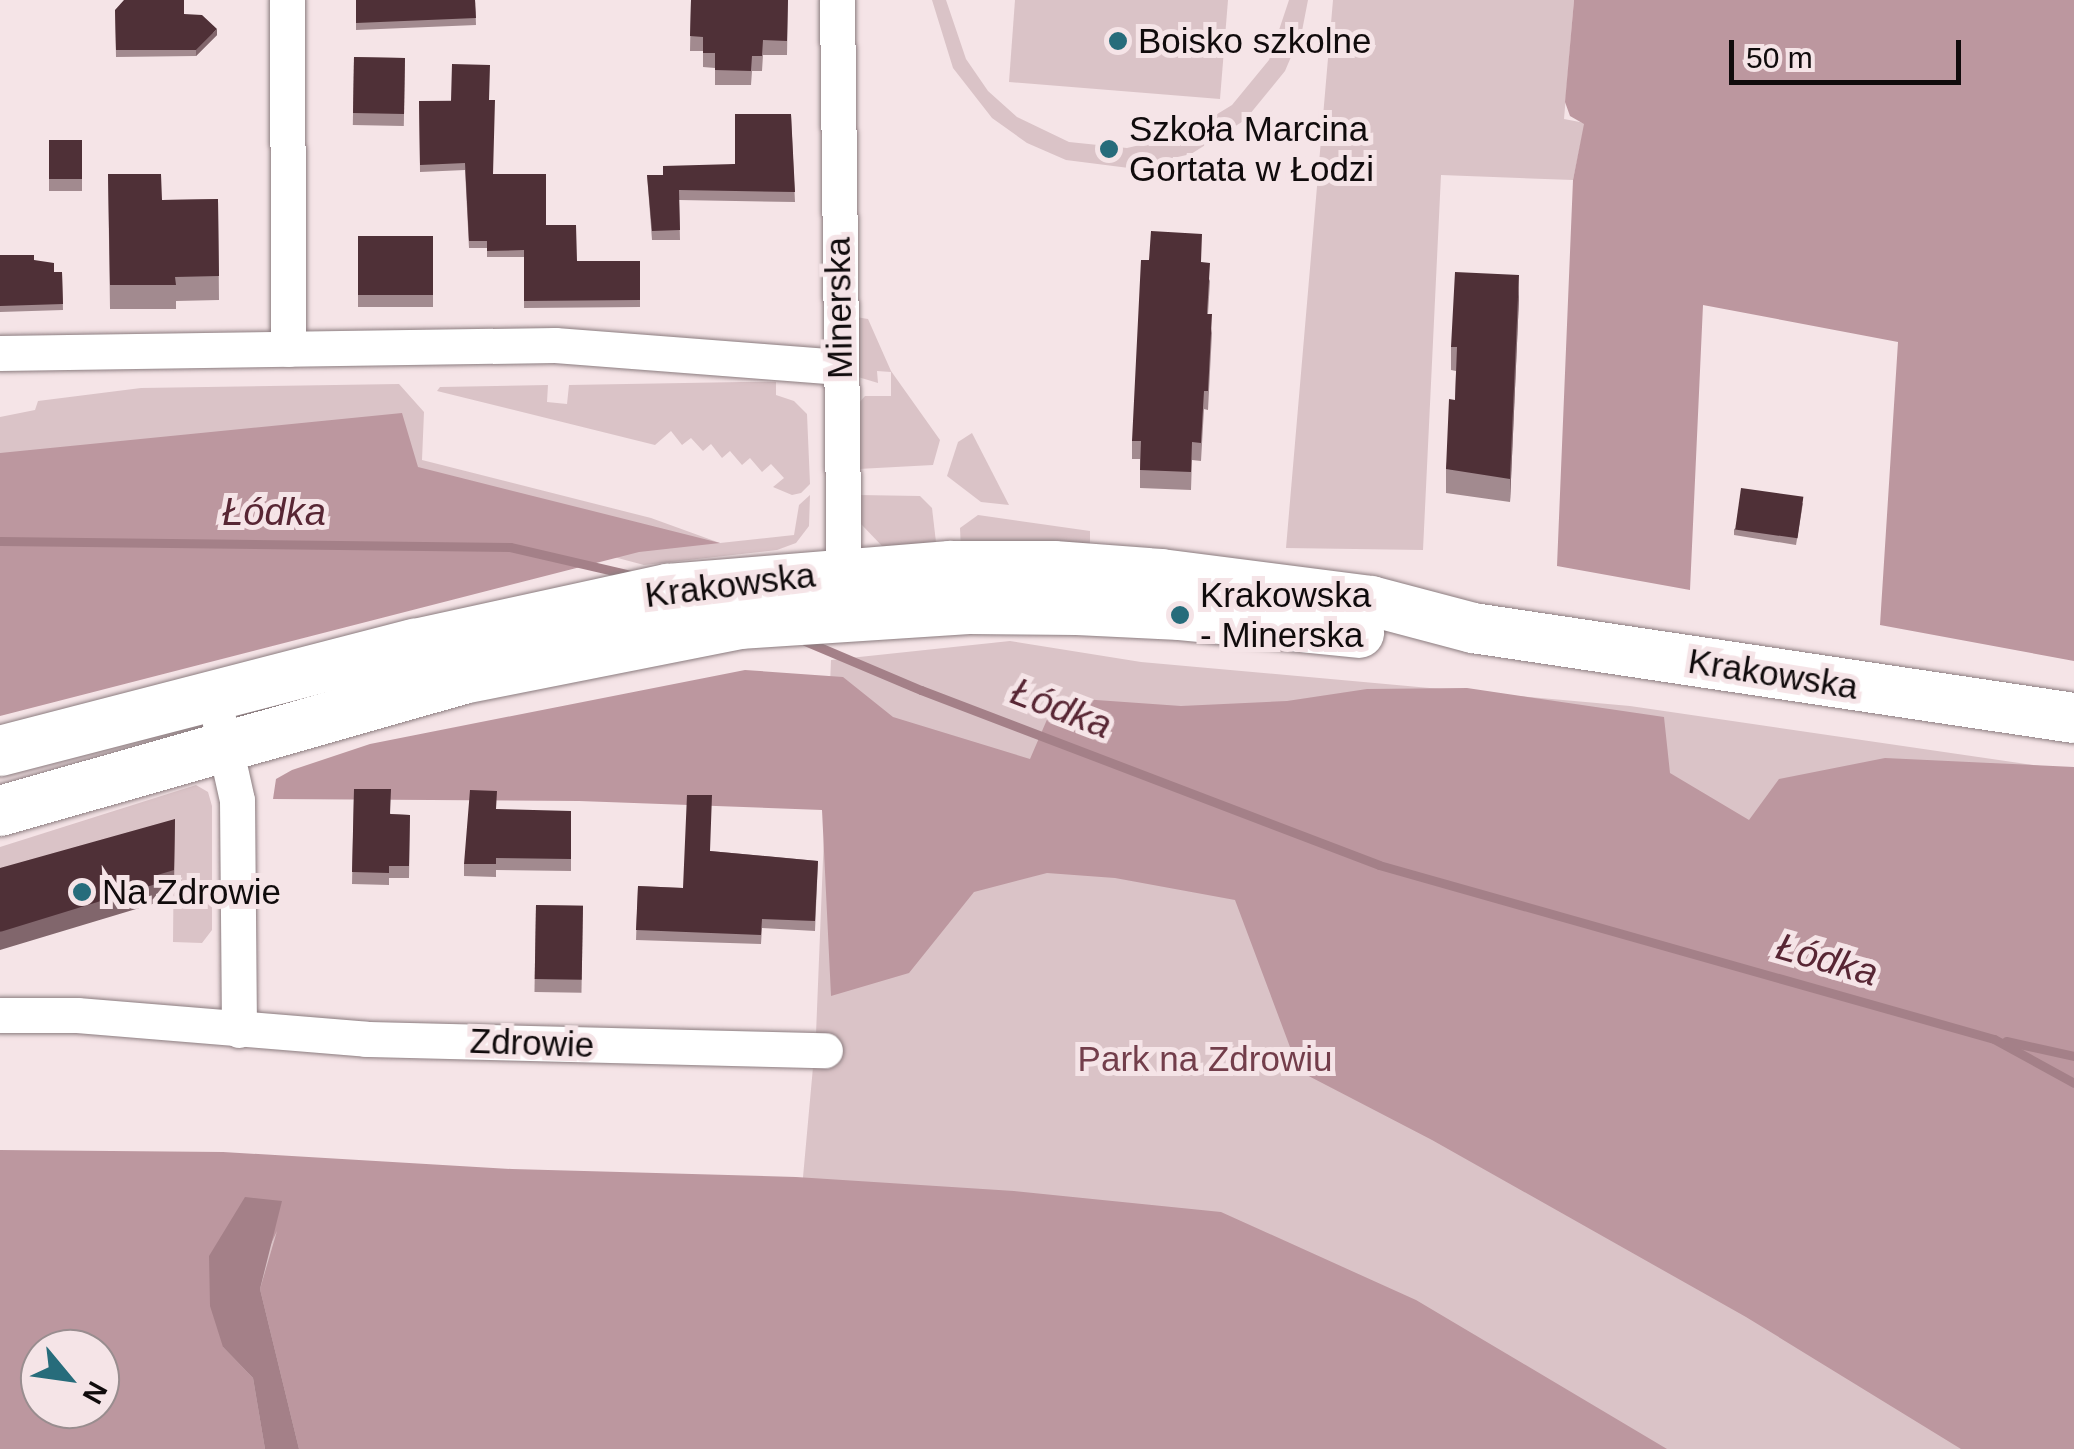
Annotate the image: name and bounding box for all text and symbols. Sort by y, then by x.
place label: Boisko szkolne [1138,20,1371,62]
scale bar [1734,20,1966,82]
marker: Boisko szkolne [1107,30,1129,52]
text: 50 m [1746,41,1813,74]
place label: Szkoła Marcina Gortata w Łodzi [1129,108,1374,190]
marker: Szkoła Marcina Gortata w Łodzi [1098,138,1120,160]
street label: Minerska [817,237,861,379]
water label: Łódka [222,490,326,536]
street label: Krakowska [642,554,818,616]
place label: Krakowska - Minerska [1200,574,1371,656]
marker: Krakowska - Minerska [1169,604,1191,626]
street label: Krakowska [1685,640,1861,708]
water label: Łódka [1005,669,1117,749]
place label: Na Zdrowie [102,871,281,913]
marker: Na Zdrowie [71,881,93,903]
water label: Łódka [1771,924,1883,996]
street label: Zdrowie [469,1020,595,1066]
park label: Park na Zdrowiu [1078,1038,1332,1080]
north arrow [20,1329,120,1429]
text: N [76,1376,113,1409]

